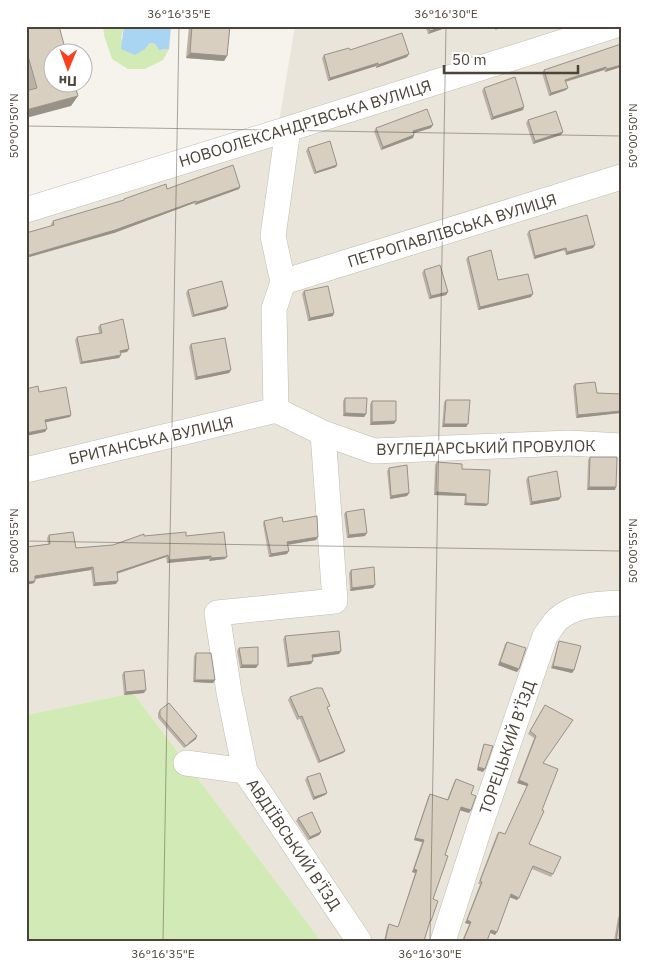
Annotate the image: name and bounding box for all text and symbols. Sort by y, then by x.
text: 36°16'35"E [147,6,211,21]
text: 36°16'30"E [414,6,478,21]
north arrow [42,42,92,92]
scale bar [444,42,578,74]
text: 50 m [452,50,487,69]
text: Пн [58,72,77,90]
street label: НОВООЛЕКСАНДРІВСЬКА ВУЛИЦЯ [176,75,434,171]
text: 50°00'50"N [6,93,21,159]
text: 50°00'50"N [625,103,640,169]
street label: ПЕТРОПАВЛІВСЬКА ВУЛИЦЯ [345,189,559,271]
street label: БРИТАНСЬКА ВУЛИЦЯ [67,411,235,469]
street label: ВУГЛЕДАРСЬКИЙ ПРОВУЛОК [376,435,596,459]
text: 50°00'55"N [6,508,21,574]
text: 50°00'55"N [625,518,640,584]
street label: ТОРЕЦЬКИЙ В’ЇЗД [475,677,539,817]
street label: АВДІЇВСЬКИЙ В'ЇЗД [243,774,346,914]
text: 36°16'35"E [131,946,195,961]
text: 36°16'30"E [398,946,462,961]

